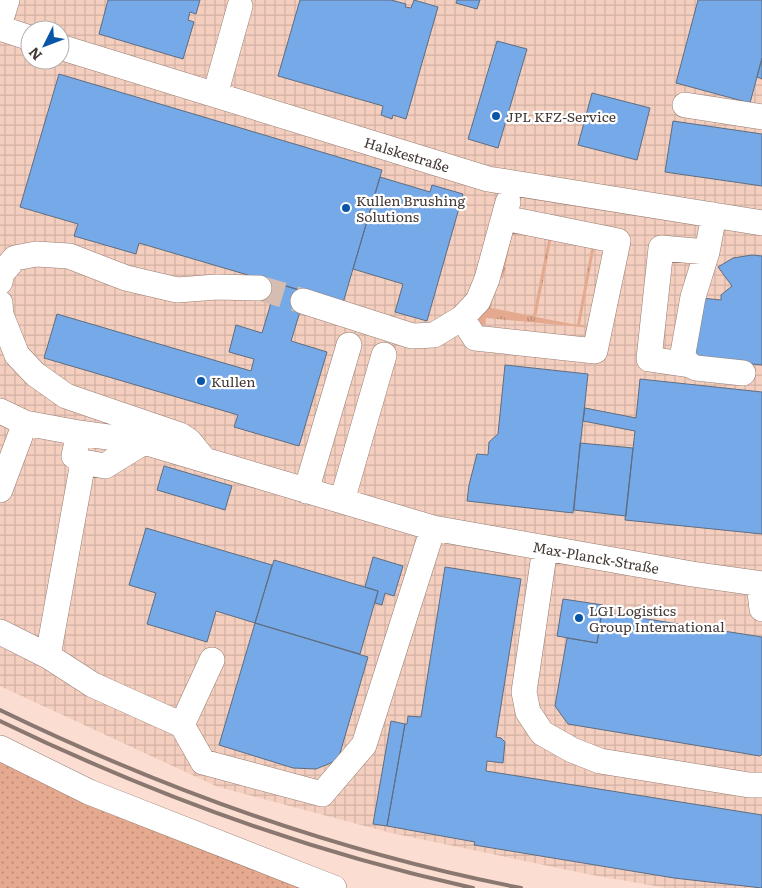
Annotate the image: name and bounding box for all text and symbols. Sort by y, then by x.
north arrow [20,20,70,70]
text: N [23,43,46,65]
place label: JPL KFZ-Service [506,106,616,126]
marker: JPL KFZ-Service [490,110,502,122]
street label: Halskestraße [362,132,452,176]
place label: Kullen Brushing Solutions [356,190,465,226]
marker: Kullen Brushing Solutions [340,202,352,214]
place label: Kullen [211,371,255,391]
marker: Kullen [195,375,207,387]
street label: Max-Planck-Straße [531,536,661,578]
place label: LGI Logistics Group International [589,600,725,636]
marker: LGI Logistics Group International [573,612,585,624]

